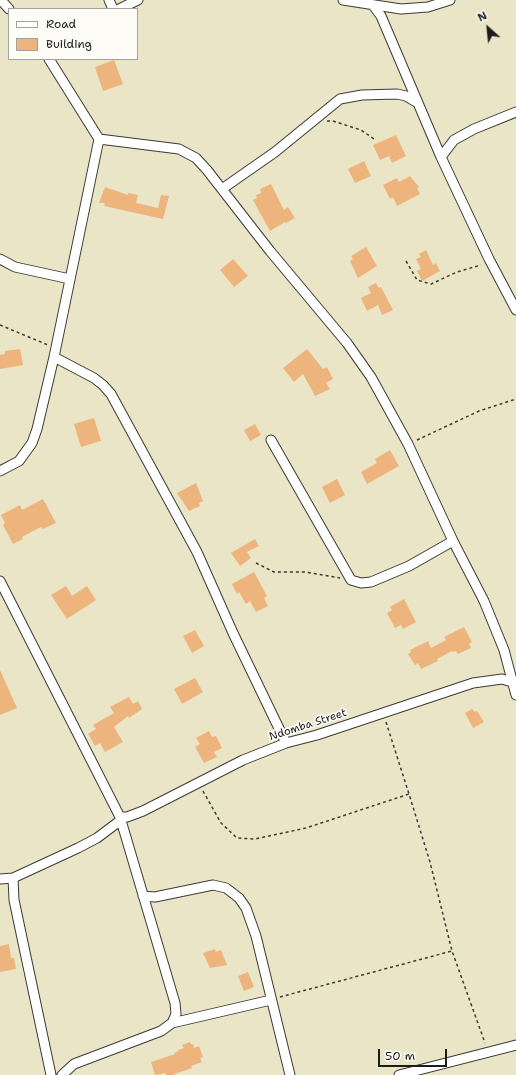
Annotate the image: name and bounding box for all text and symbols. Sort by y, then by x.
legend [8,8,138,60]
north arrow [468,8,508,48]
text: N [475,8,490,26]
text: Road [46,16,76,32]
text: Building [46,36,92,52]
street label: Ndomba Street [268,706,348,744]
scale bar [380,1041,449,1067]
text: 50 m [385,1048,415,1064]

